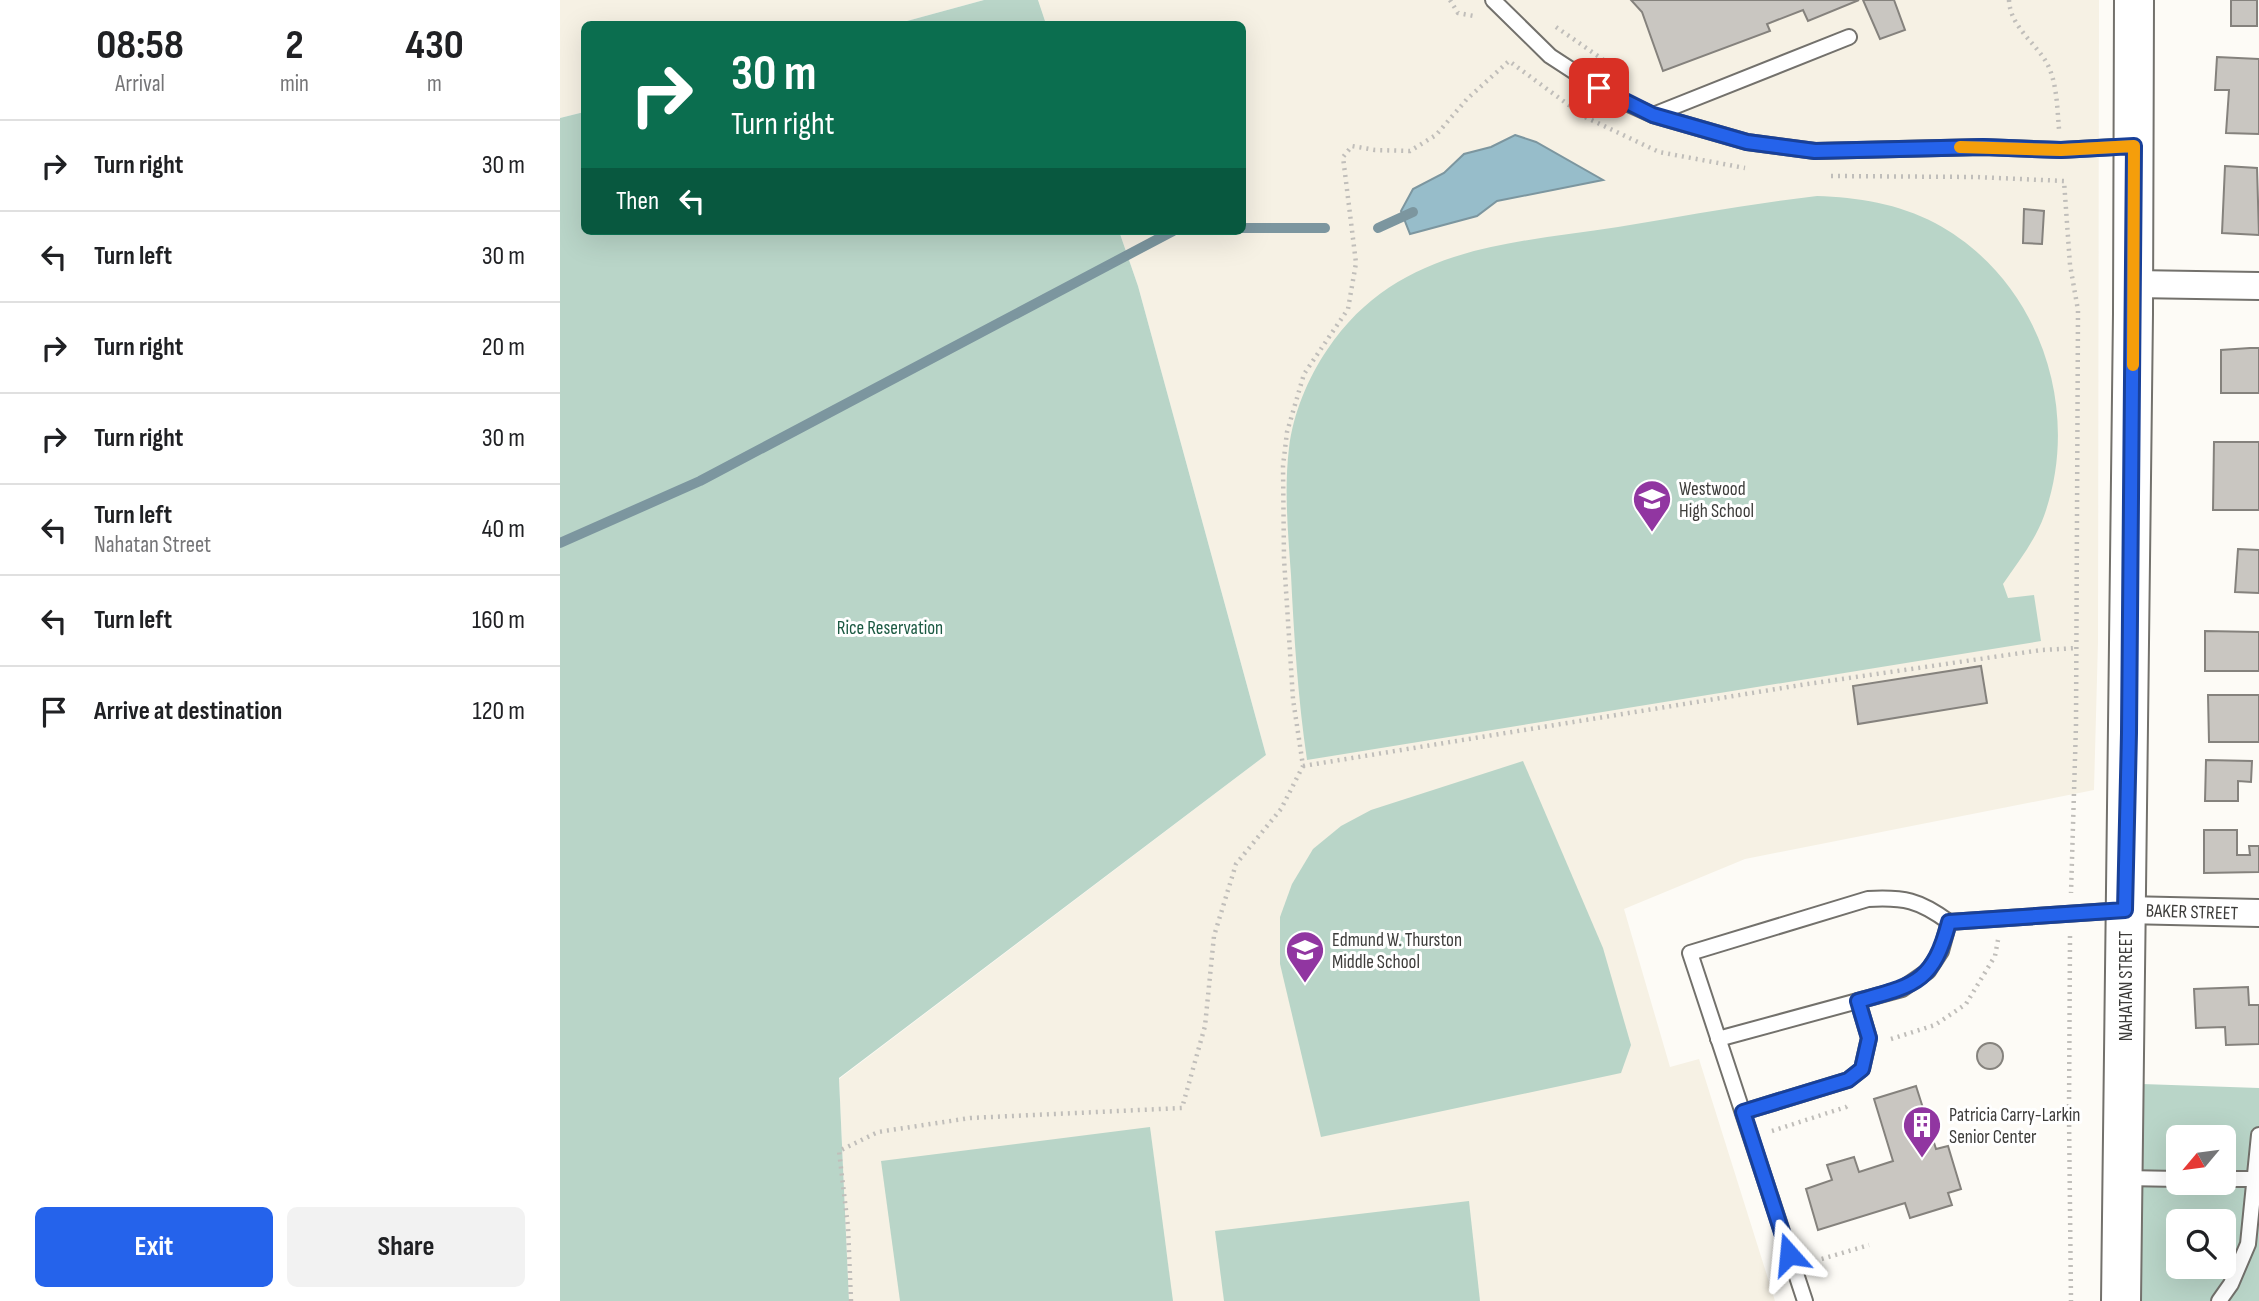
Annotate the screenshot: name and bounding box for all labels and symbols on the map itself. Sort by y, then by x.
pin [1569,58,1629,118]
school or university icon: Westwood High School [1631,478,1673,533]
place label: Westwood High School [1679,478,1754,523]
park label: Rice Reservation [837,617,943,640]
street label: BAKER STREET [2145,899,2239,926]
school or university icon: Edmund W. Thurston Middle School [1284,929,1326,984]
place label: Edmund W. Thurston Middle School [1332,929,1462,974]
street label: NAHATAN STREET [2115,930,2138,1041]
building icon: Patricia Carry-Larkin Senior Center [1901,1104,1943,1159]
place label: Patricia Carry-Larkin Senior Center [1949,1104,2080,1149]
north arrow [2166,1125,2236,1195]
position arrow [1752,1217,1826,1291]

